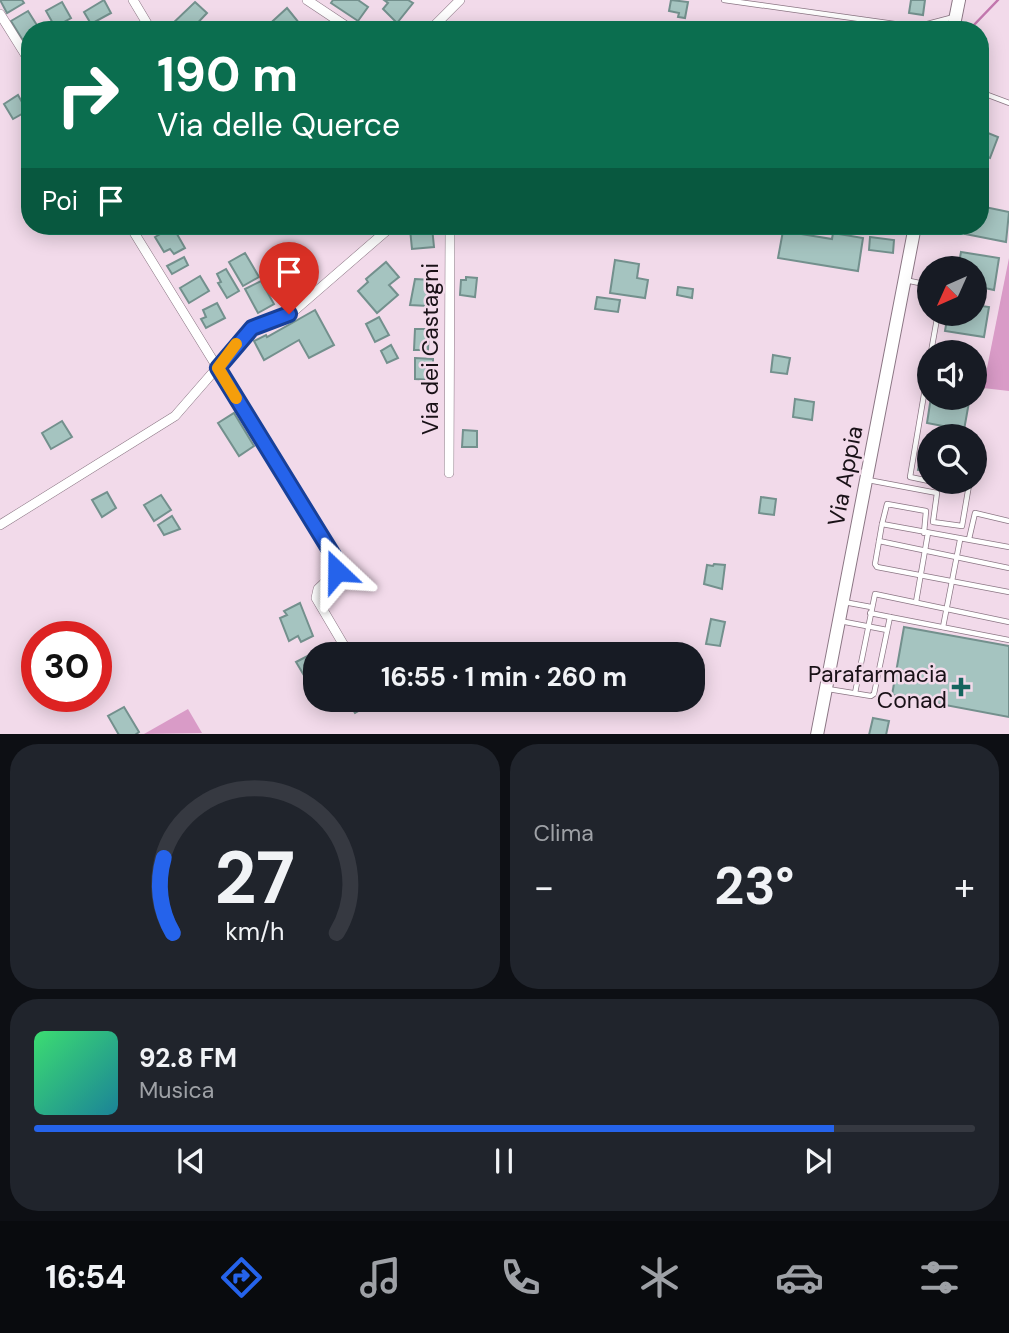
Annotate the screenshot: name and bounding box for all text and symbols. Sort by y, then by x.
text: 190 m [157,42,298,106]
icon: right [42,49,133,140]
text: Via delle Querce [157,104,400,146]
icon: arrive [92,182,130,220]
text: Poi [42,184,78,218]
pin [259,242,319,314]
icon: arrive [270,253,308,291]
north arrow [917,256,987,326]
map controls [917,256,987,494]
street label: Via dei Castagni [415,263,445,435]
button: sound [917,340,987,410]
street label: Via Appia [821,423,869,529]
button: search [917,424,987,494]
position arrow [300,534,374,608]
speed limit sign: 30 [21,621,112,712]
place label: Parafarmacia Conad [808,659,947,715]
text: 16:55 · 1 min · 260 m [381,660,627,694]
marker: Parafarmacia Conad [953,679,969,695]
text: Clima [534,818,594,848]
text: 27 [214,831,295,926]
text: 23° [714,852,794,920]
text: − [534,862,554,912]
text: + [954,862,975,912]
text: km/h [225,914,284,947]
text: 92.8 FM [139,1041,237,1075]
text: Musica [139,1075,214,1105]
icon: previous [172,1142,210,1180]
icon: pause [485,1142,523,1180]
icon: next [799,1142,837,1180]
icon: directions [217,1253,266,1302]
icon: music [356,1253,405,1302]
icon: phone [496,1253,545,1302]
icon: climate [635,1253,684,1302]
icon: car [775,1253,824,1302]
icon: filters [915,1253,964,1302]
text: 16:54 [45,1256,126,1298]

